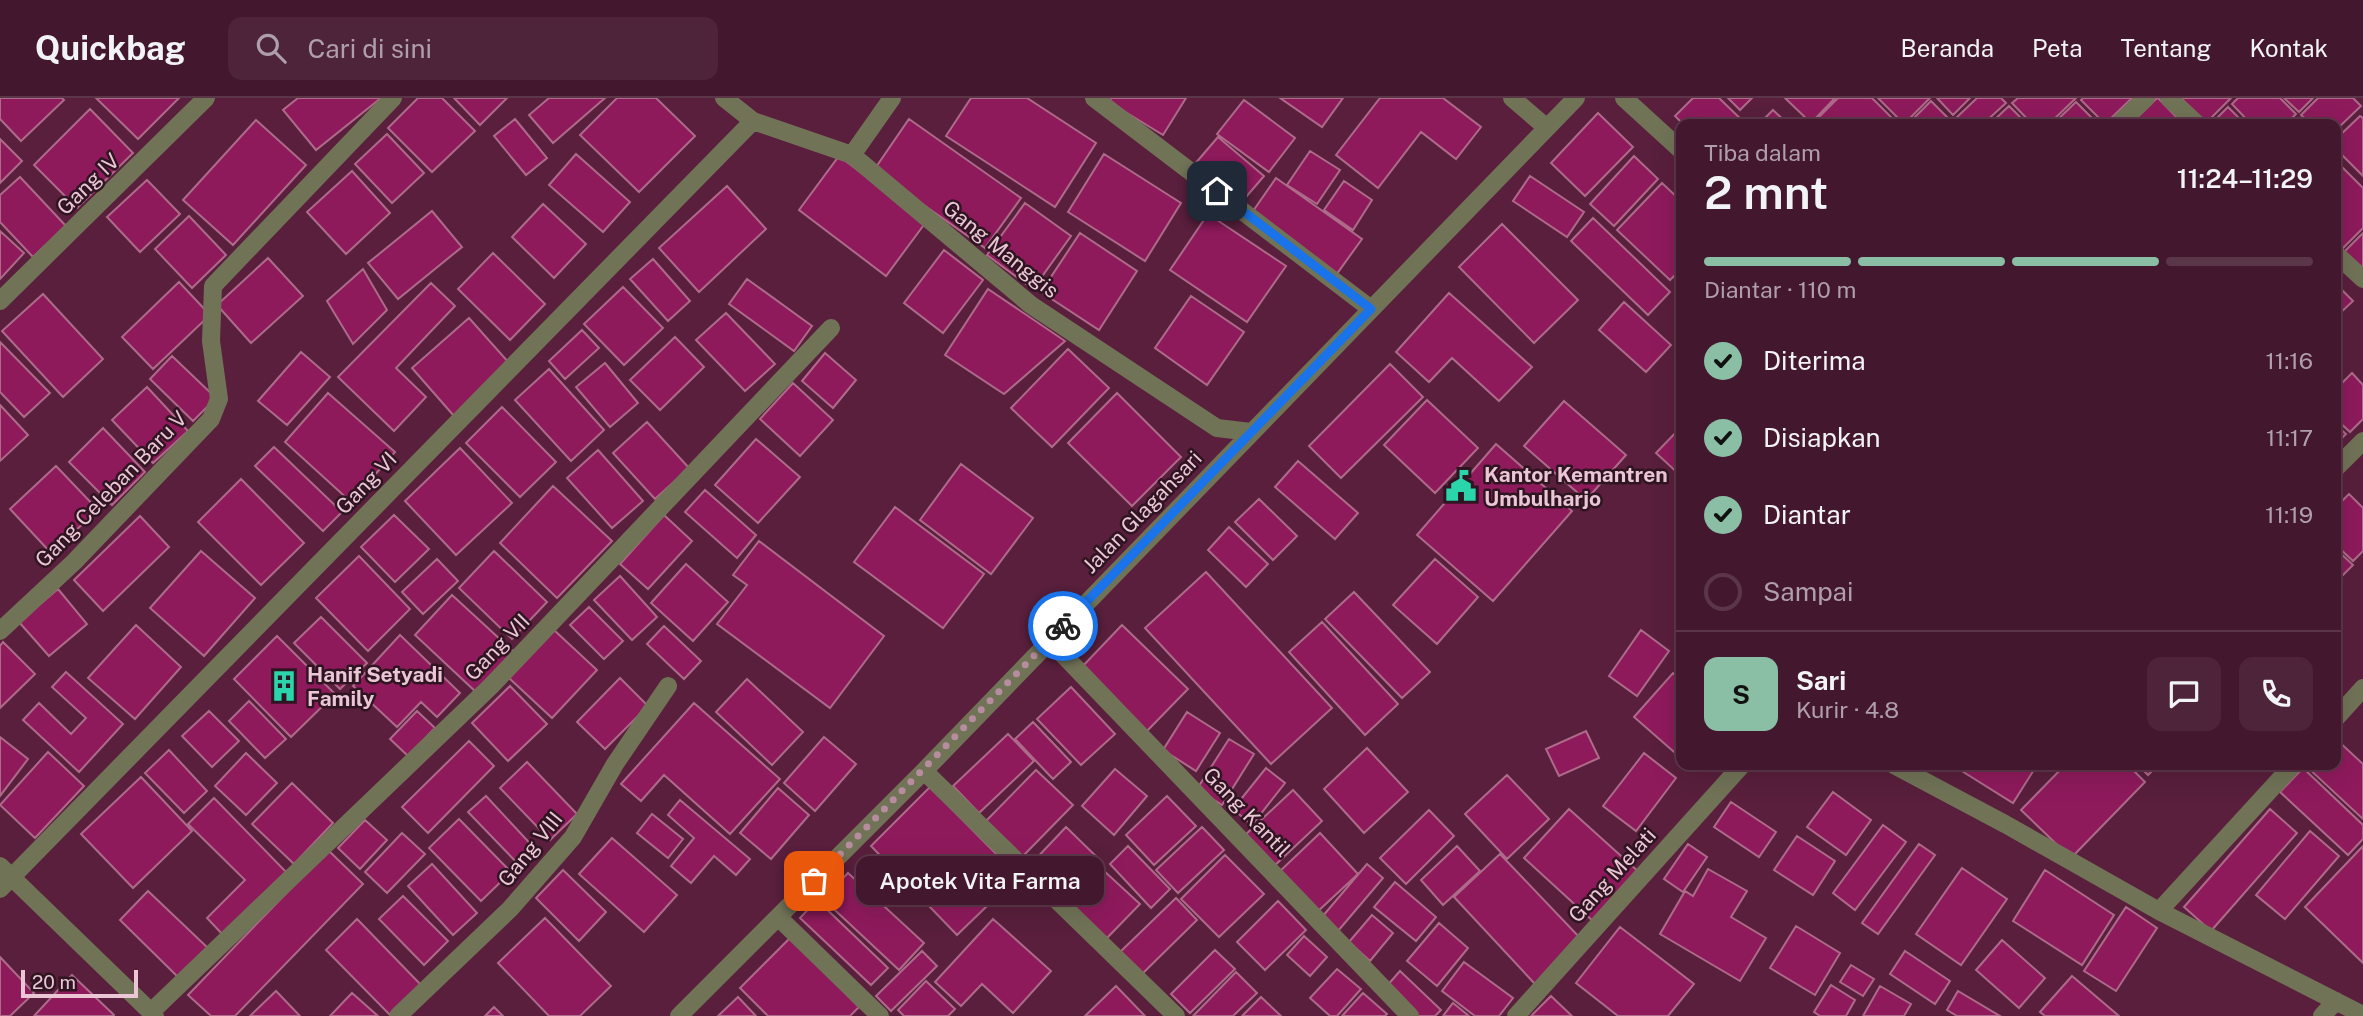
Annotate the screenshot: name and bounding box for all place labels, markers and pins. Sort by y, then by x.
pin [1187,161,1247,221]
place label: Kantor Kemantren Umbulharjo [1484,462,1668,511]
public building icon: Kantor Kemantren Umbulharjo [1444,469,1478,503]
place label: Hanif Setyadi Family [307,662,443,711]
building icon: Hanif Setyadi Family [267,669,301,703]
pin [784,851,844,911]
callout: Apotek Vita Farma [856,856,1104,906]

